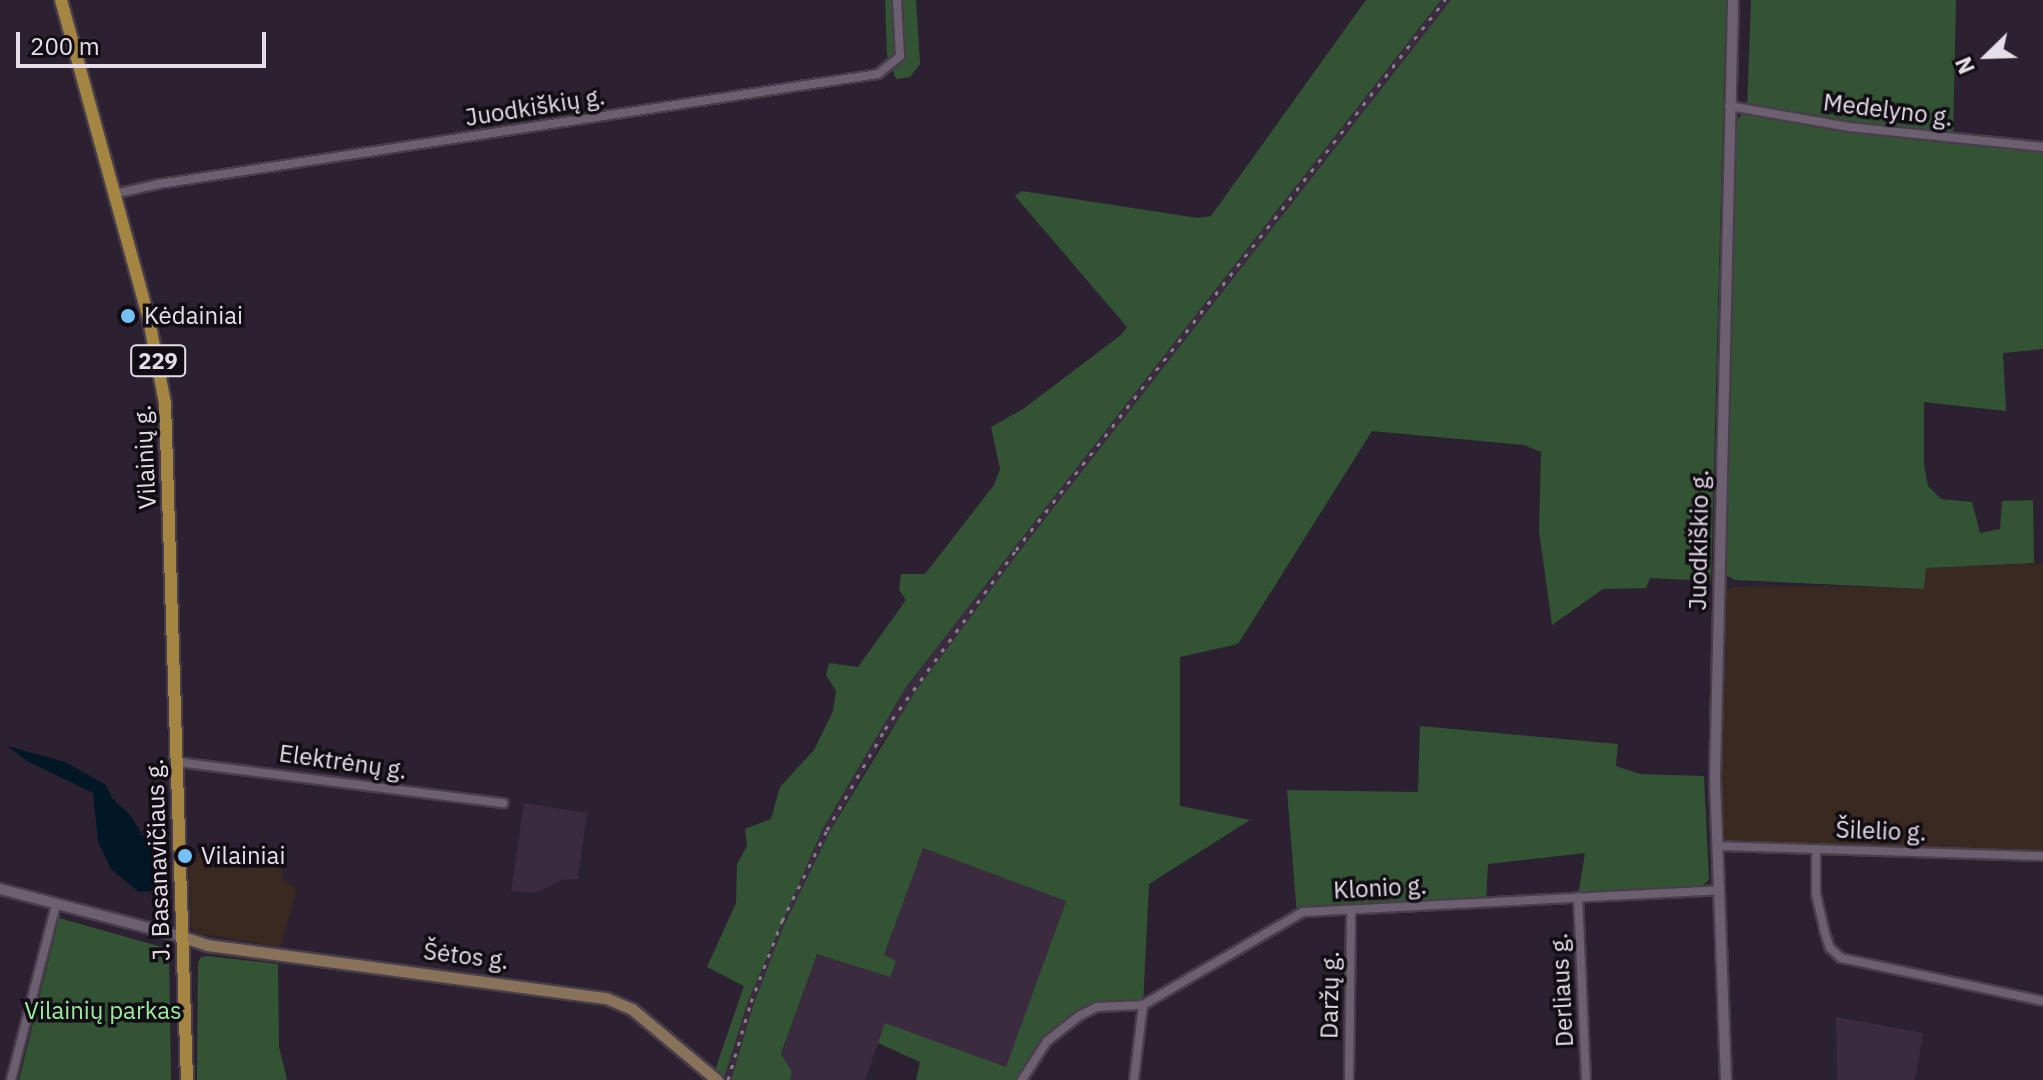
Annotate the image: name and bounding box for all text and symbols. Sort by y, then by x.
scale bar [20,16,270,66]
north arrow [1947,16,2027,96]
text: 200 m [30,30,100,62]
text: N [1948,53,1981,79]
street label: Juodkiškių g. [463,82,607,132]
street label: Medelyno g. [1822,88,1954,132]
place label: Kėdainiai [144,302,243,330]
marker: Kėdainiai [119,307,137,325]
road number: 229 [130,343,186,379]
street label: Vilainių g. [128,404,162,510]
street label: Juodkiškio g. [1683,469,1715,611]
street label: Elektrėnų g. [277,739,409,785]
street label: J. Basanavičiaus g. [140,758,176,962]
street label: Šilelio g. [1835,815,1927,847]
place label: Vilainiai [201,842,285,870]
marker: Vilainiai [176,847,194,865]
street label: Klonio g. [1333,871,1427,905]
street label: Derliaus g. [1545,932,1579,1048]
street label: Šėtos g. [422,936,510,976]
street label: Daržų g. [1315,951,1345,1039]
park label: Vilainių parkas [24,997,182,1025]

